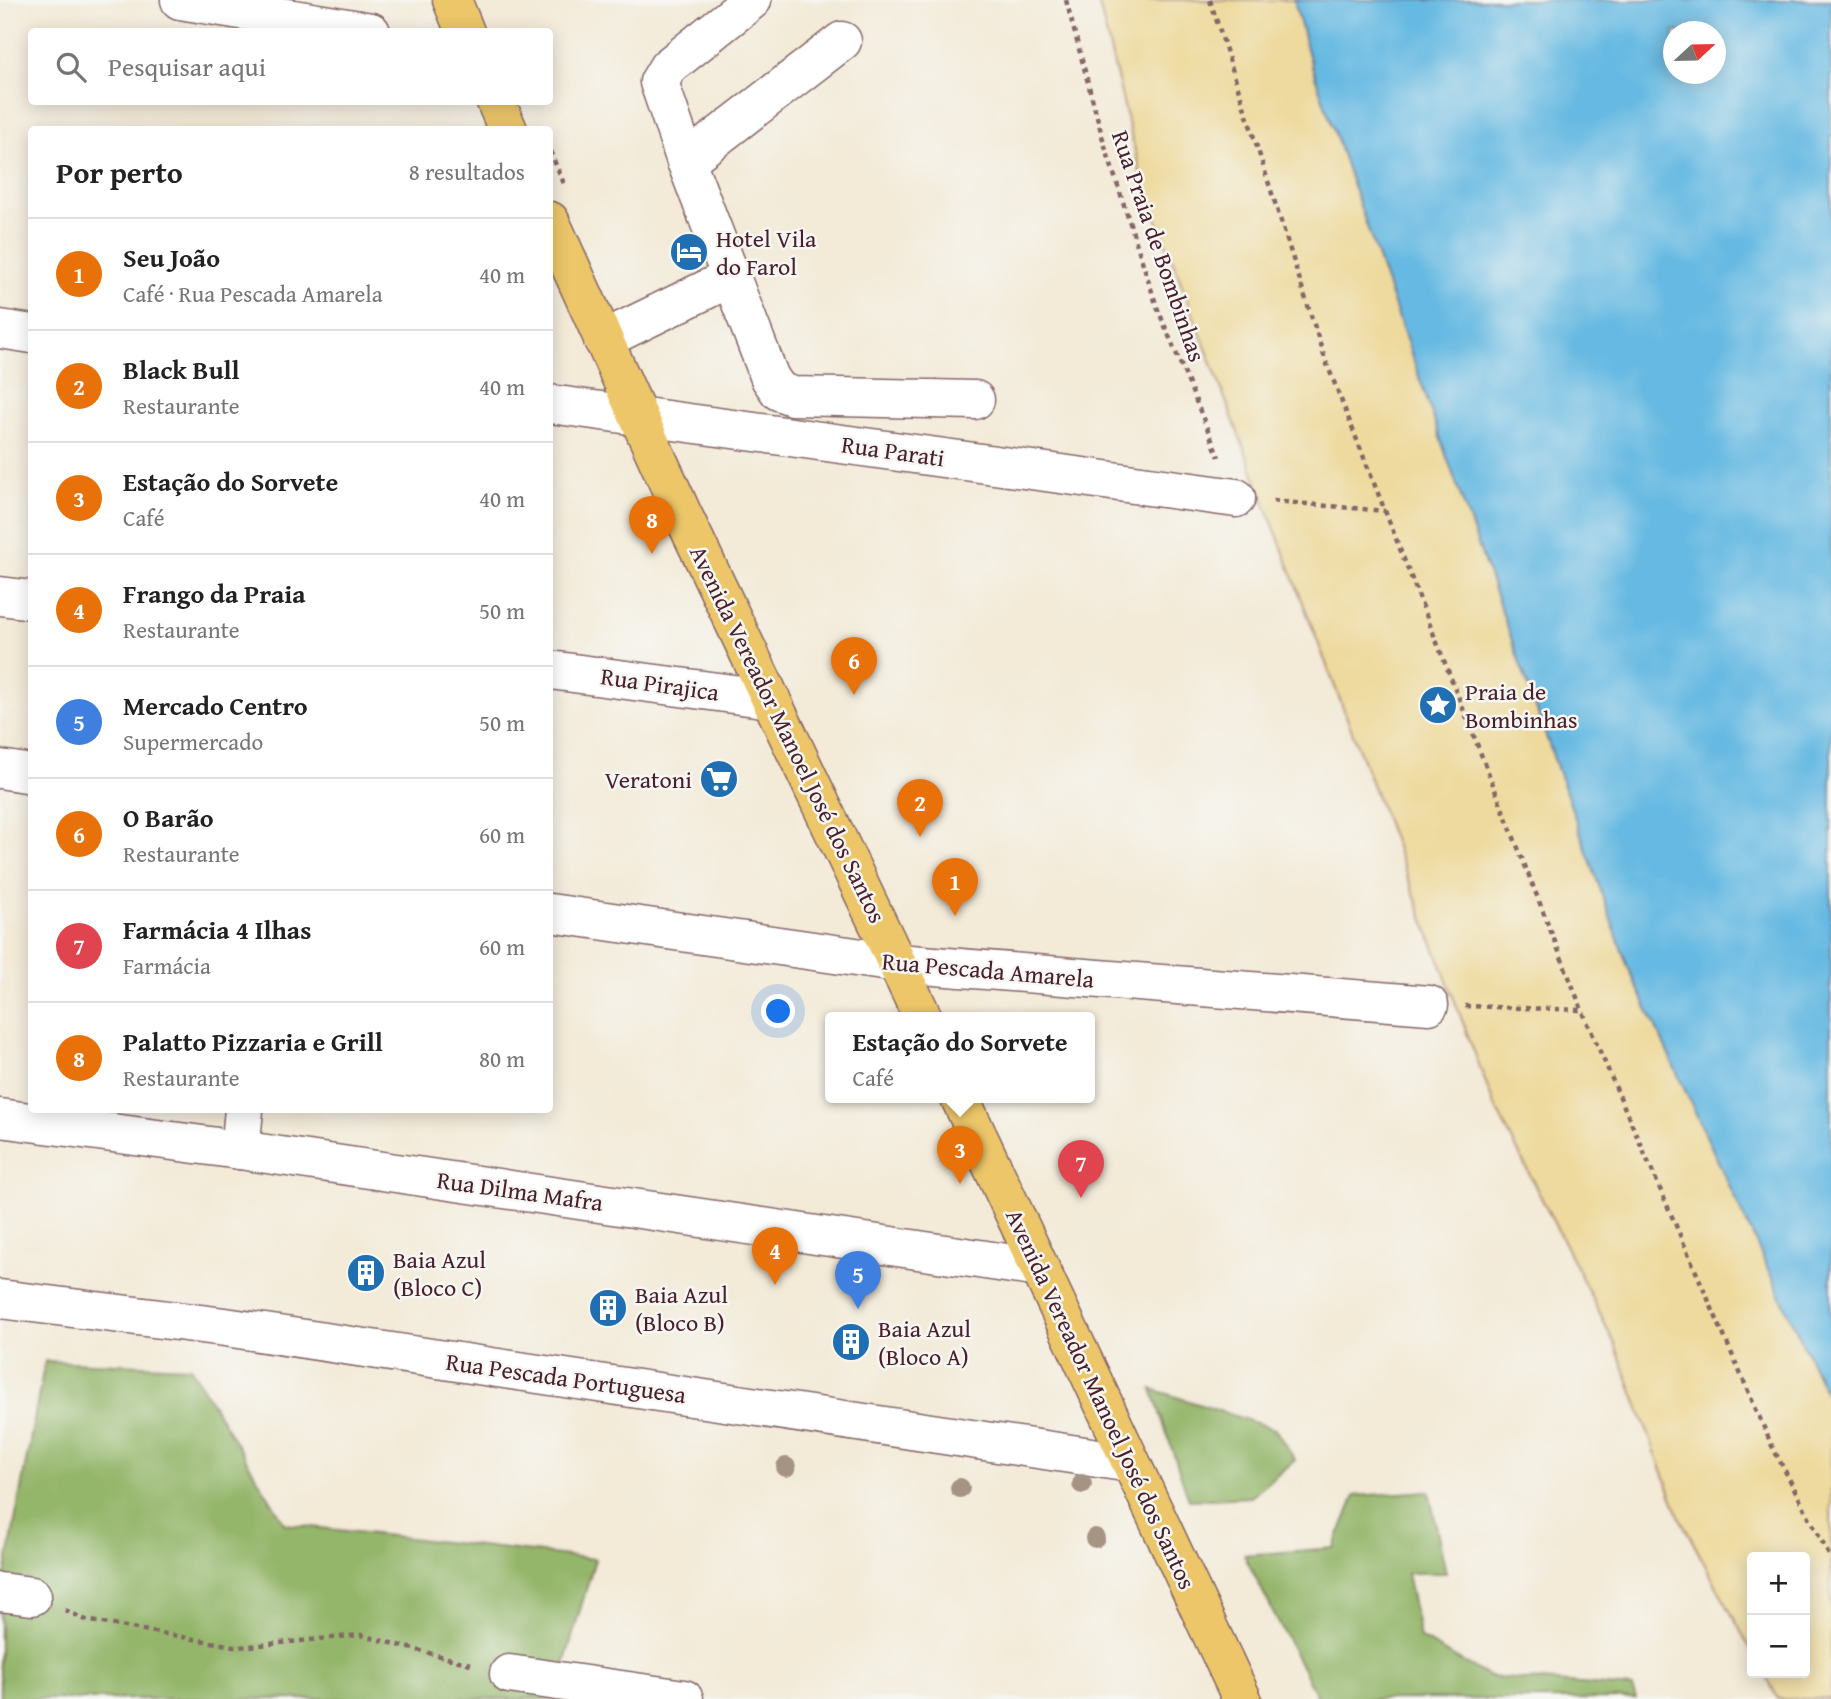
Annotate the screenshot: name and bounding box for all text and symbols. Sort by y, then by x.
north arrow [1663,21,1726,84]
search box [28,28,553,105]
text: Pesquisar aqui [108,47,266,86]
icon: search [52,48,90,86]
street label: Rua Praia de Bombinhas [1103,126,1215,366]
text: Por perto [56,150,183,194]
text: 8 resultados [409,155,525,188]
place label: Hotel Vila do Farol [716,221,817,284]
hotel icon: Hotel Vila do Farol [668,231,710,273]
text: Seu João [123,238,220,277]
text: 1 [73,258,85,291]
text: 40 m [479,258,525,291]
text: Café · Rua Pescada Amarela [123,277,383,310]
text: Black Bull [123,350,240,389]
text: 2 [73,370,85,403]
text: 40 m [479,370,525,403]
text: Restaurante [123,389,240,422]
street label: Rua Parati [839,426,947,476]
text: Estação do Sorvete [123,462,338,501]
text: 3 [73,482,85,515]
text: 40 m [479,482,525,515]
pin: 8 [629,496,675,554]
text: Café [123,501,165,534]
street label: Avenida Vereador Manoel José dos Santos [681,539,895,929]
text: Frango da Praia [123,574,306,613]
text: 4 [73,594,85,627]
text: 50 m [479,594,525,627]
text: Restaurante [123,613,240,646]
pin: 6 [831,637,877,695]
street label: Rua Pirajica [599,658,722,710]
place label: Praia de Bombinhas [1465,674,1577,737]
place icon: Praia de Bombinhas [1417,684,1459,726]
text: Mercado Centro [123,686,308,725]
text: 5 [73,706,85,739]
text: 50 m [479,706,525,739]
text: Supermercado [123,725,263,758]
supermarket icon: Veratoni [698,758,740,800]
place label: Veratoni [605,762,692,797]
pin: 2 [897,779,943,837]
text: O Barão [123,798,214,837]
text: 6 [73,818,85,851]
text: 60 m [479,818,525,851]
text: Restaurante [123,837,240,870]
pin: 1 [932,858,978,916]
text: Farmácia 4 Ilhas [123,910,311,949]
text: 7 [73,930,85,963]
text: 60 m [479,930,525,963]
street label: Rua Pescada Amarela [880,943,1096,997]
text: Farmácia [123,949,211,982]
your location [761,994,795,1028]
popup [825,1012,1095,1103]
text: Palatto Pizzaria e Grill [123,1022,383,1061]
text: Estação do Sorvete [852,1022,1068,1061]
text: 8 [73,1042,85,1075]
text: 80 m [479,1042,525,1075]
text: Restaurante [123,1061,240,1094]
text: Café [852,1061,894,1094]
pin: 3 [937,1126,983,1184]
pin: 7 [1058,1140,1104,1198]
street label: Rua Dilma Mafra [435,1162,606,1220]
street label: Avenida Vereador Manoel José dos Santos [997,1203,1205,1595]
pin: 4 [752,1227,798,1285]
place label: Baia Azul (Bloco C) [393,1242,486,1305]
pin: 5 [835,1251,881,1309]
building icon: Baia Azul (Bloco C) [345,1252,387,1294]
place label: Baia Azul (Bloco B) [635,1277,728,1340]
building icon: Baia Azul (Bloco B) [587,1287,629,1329]
place label: Baia Azul (Bloco A) [878,1311,971,1374]
building icon: Baia Azul (Bloco A) [830,1321,872,1363]
street label: Rua Pescada Portuguesa [444,1344,689,1412]
map controls [1747,1552,1810,1678]
button: + [1747,1552,1810,1615]
button: − [1747,1615,1810,1678]

